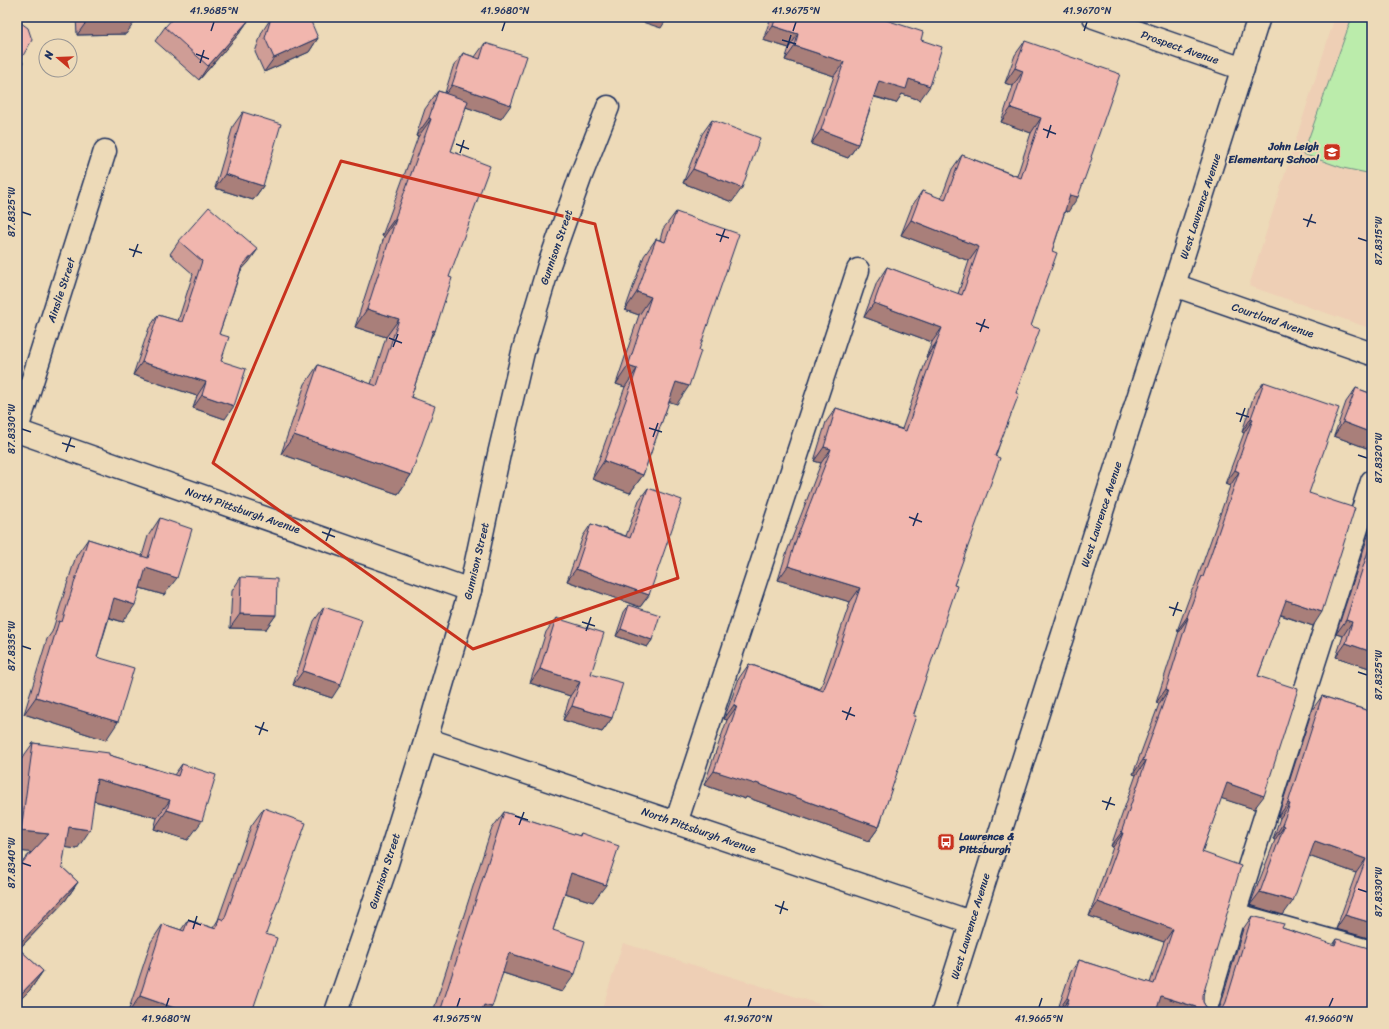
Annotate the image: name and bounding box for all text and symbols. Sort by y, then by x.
text: 41.9685°N [190,2,238,20]
text: 41.9680°N [481,2,530,20]
text: 41.9675°N [772,2,820,20]
text: 41.9670°N [1063,2,1111,20]
street label: Prospect Avenue [1138,25,1222,70]
north arrow [38,38,78,78]
text: N [38,48,59,63]
place label: John Leigh Elementary School [1228,137,1320,169]
school or university icon: John Leigh Elementary School [1322,142,1342,162]
street label: West Lawrence Avenue [1174,150,1227,262]
text: 87.8325°W [3,187,21,237]
street label: Gunnison Street [535,207,578,287]
text: 87.8315°W [1370,216,1388,265]
street label: Ainslie Street [42,255,81,326]
street label: Courtland Avenue [1229,297,1317,344]
text: 87.8330°W [3,404,21,454]
text: 87.8320°W [1370,433,1388,483]
street label: West Lawrence Avenue [1075,458,1128,570]
street label: North Pittsburgh Avenue [183,482,303,539]
street label: Gunnison Street [458,520,495,602]
text: 87.8335°W [3,621,21,671]
text: 87.8325°W [1370,650,1388,700]
street label: North Pittsburgh Avenue [639,802,759,859]
place label: Lawrence & Pittsburgh [959,827,1014,859]
street label: Gunnison Street [363,831,406,912]
bus stop icon: Lawrence & Pittsburgh [936,832,956,852]
text: 87.8340°W [3,837,21,888]
text: 87.8330°W [1370,867,1388,917]
street label: West Lawrence Avenue [945,870,996,982]
text: 41.9680°N [142,1010,191,1028]
text: 41.9675°N [433,1010,481,1028]
text: 41.9670°N [724,1010,772,1028]
text: 41.9665°N [1015,1010,1063,1028]
text: 41.9660°N [1305,1010,1353,1028]

